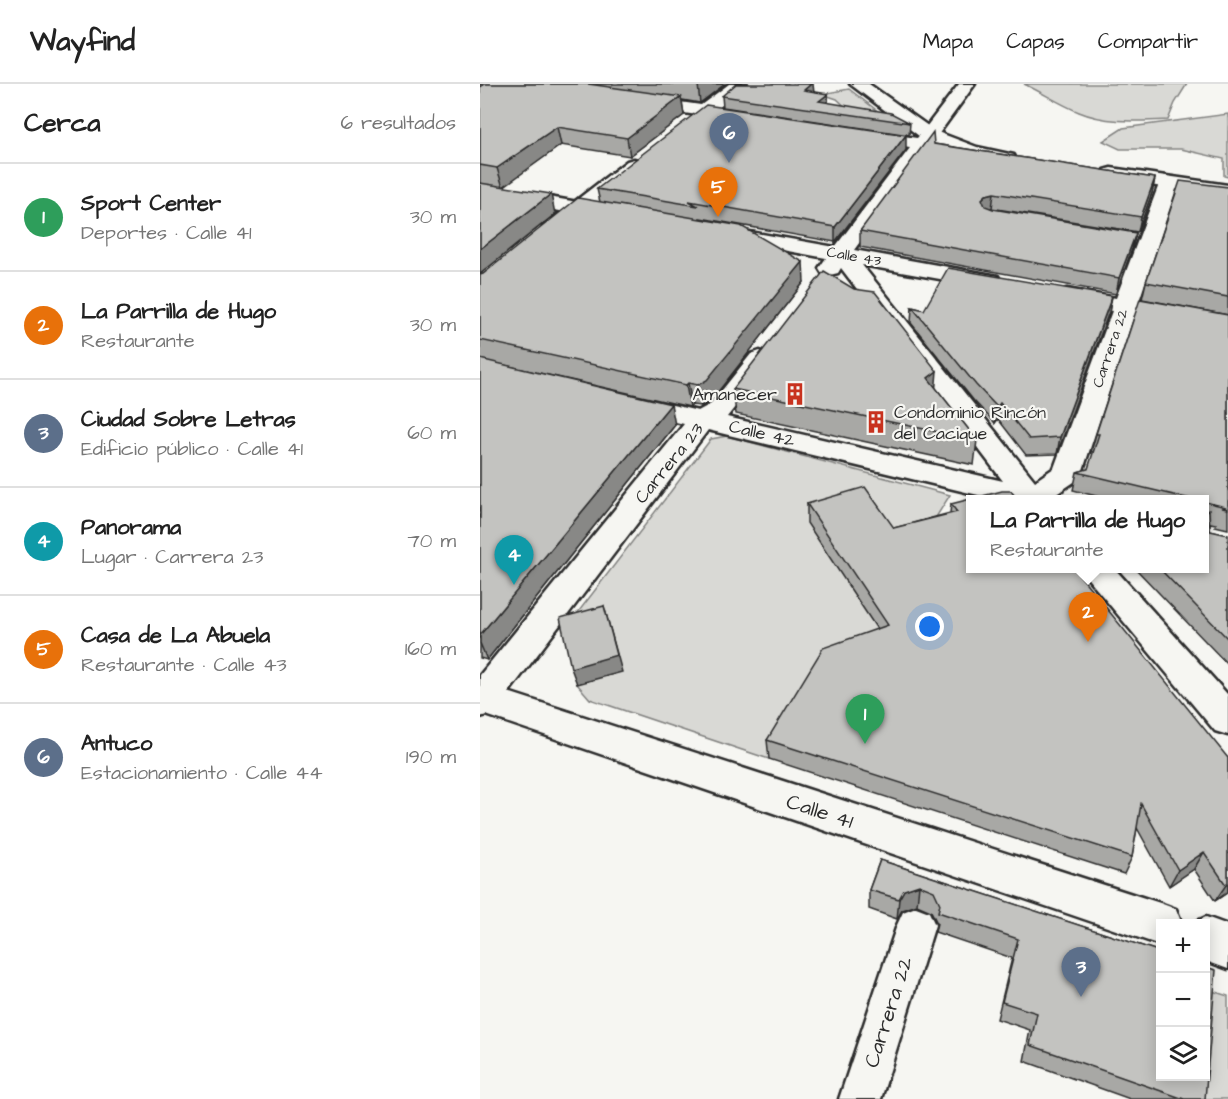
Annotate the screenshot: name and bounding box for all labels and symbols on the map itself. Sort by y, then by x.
pin: 6 [710,113,748,163]
pin: 5 [698,168,738,217]
street label: Calle 43 [825,241,883,272]
street label: Carrera 22 [1087,306,1134,390]
building icon: Amanecer [782,381,808,407]
place label: Amanecer [693,382,777,407]
place label: Condominio Rincón del Cacique [894,400,1046,446]
building icon: Condominio Rincón del Cacique [863,409,889,435]
street label: Calle 42 [726,414,798,453]
street label: Carrera 23 [629,418,710,509]
pin: 4 [495,536,534,585]
pin: 2 [1068,592,1108,642]
your location [915,612,944,641]
pin: 1 [846,694,884,744]
street label: Calle 41 [783,787,857,836]
pin: 3 [1062,948,1100,997]
street label: Carrera 22 [857,953,920,1071]

